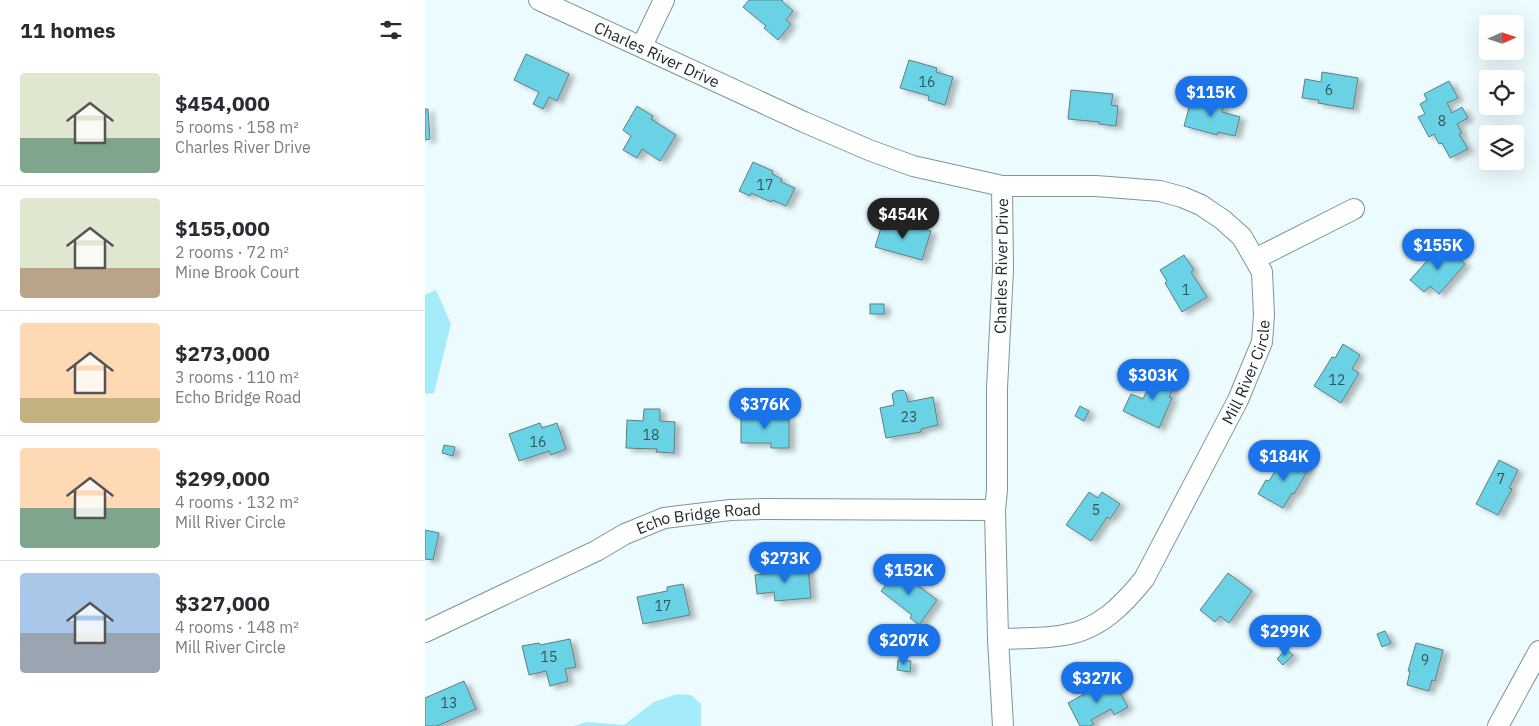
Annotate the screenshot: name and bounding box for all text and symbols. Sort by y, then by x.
north arrow [1479,15,1524,60]
map controls [1479,15,1524,170]
text: 11 homes [20,16,116,44]
icon: filters [377,16,405,44]
street label: Charles River Drive [591,17,723,92]
button: locate [1479,70,1524,115]
house number: 16 [919,73,935,91]
pin: $115K [1176,76,1246,118]
house number: 6 [1325,81,1333,99]
text: $115K [1186,82,1236,102]
text: $454,000 [175,89,270,117]
icon: home [60,93,120,153]
house number: 8 [1438,112,1446,130]
text: 5 rooms · 158 m² [175,117,299,137]
button: layers [1479,125,1524,170]
text: Charles River Drive [175,137,311,157]
house number: 17 [757,176,773,194]
pin: $454K [868,198,938,240]
street label: Charles River Drive [990,198,1012,334]
text: $454K [878,204,928,224]
text: $155,000 [175,214,270,242]
icon: home [60,218,120,278]
pin: $155K [1403,228,1473,271]
text: $155K [1413,235,1463,255]
text: 2 rooms · 72 m² [175,242,289,262]
text: Mine Brook Court [175,262,300,282]
house number: 1 [1182,281,1190,299]
street label: Mill River Circle [1217,319,1274,428]
text: $273,000 [175,339,270,367]
icon: home [60,343,120,403]
pin: $303K [1118,358,1188,401]
text: $303K [1128,365,1178,385]
text: 3 rooms · 110 m² [175,367,299,387]
house number: 12 [1329,371,1345,389]
text: Echo Bridge Road [175,387,301,407]
pin: $376K [730,388,800,430]
text: $376K [740,394,790,414]
house number: 23 [901,408,917,426]
house number: 18 [643,426,659,444]
house number: 16 [530,433,546,451]
pin: $184K [1249,440,1319,482]
text: $184K [1259,446,1309,466]
text: $299,000 [175,464,270,492]
icon: home [60,468,120,528]
house number: 7 [1497,470,1505,488]
text: 4 rooms · 132 m² [175,492,299,512]
street label: Echo Bridge Road [633,499,761,538]
house number: 5 [1092,501,1100,519]
text: Mill River Circle [175,512,286,532]
pin: $273K [750,542,820,584]
text: $273K [760,548,810,568]
pin: $152K [874,554,944,596]
text: $152K [884,560,934,580]
text: $327,000 [175,589,270,617]
icon: home [60,593,120,653]
house number: 17 [655,597,671,615]
pin: $299K [1250,614,1320,657]
text: 4 rooms · 148 m² [175,617,299,637]
text: $299K [1260,621,1310,641]
pin: $207K [869,624,939,666]
text: $207K [879,630,929,650]
text: Mill River Circle [175,637,286,657]
house number: 15 [541,648,557,666]
house number: 9 [1421,651,1429,669]
pin: $327K [1062,662,1132,704]
text: $327K [1072,668,1122,688]
house number: 13 [441,694,457,712]

